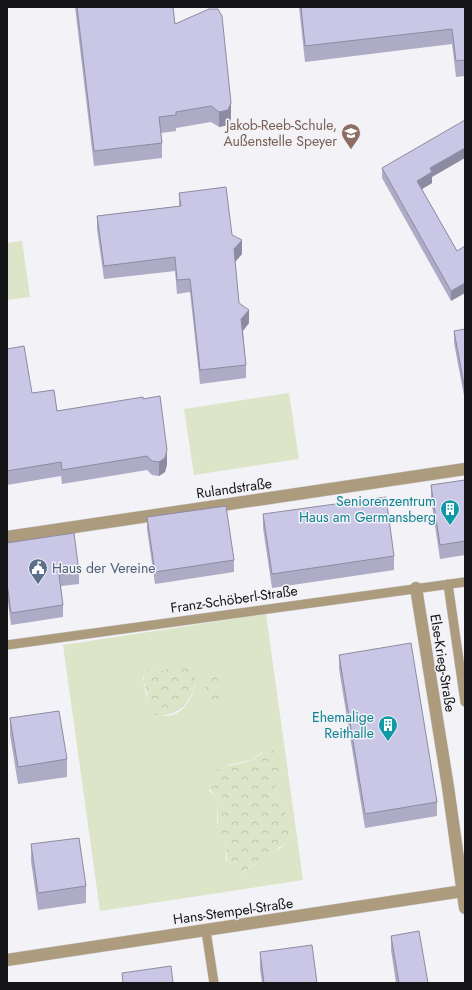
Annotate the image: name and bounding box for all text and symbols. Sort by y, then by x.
place label: Jakob-Reeb-Schule, Außenstelle Speyer [224,115,337,151]
school or university icon: Jakob-Reeb-Schule, Außenstelle Speyer [340,122,362,150]
street label: Rulandstraße [195,473,273,503]
place label: Seniorenzentrum Haus am Germansberg [299,491,436,527]
building icon: Seniorenzentrum Haus am Germansberg [439,498,461,526]
public building icon: Haus der Vereine [27,557,49,585]
place label: Haus der Vereine [52,558,155,578]
street label: Franz-Schöberl-Straße [169,580,299,618]
street label: Else-Krieg-Straße [425,613,461,713]
place label: Ehemalige Reithalle [312,707,374,743]
building icon: Ehemalige Reithalle [377,714,399,742]
street label: Hans-Stempel-Straße [172,893,294,929]

